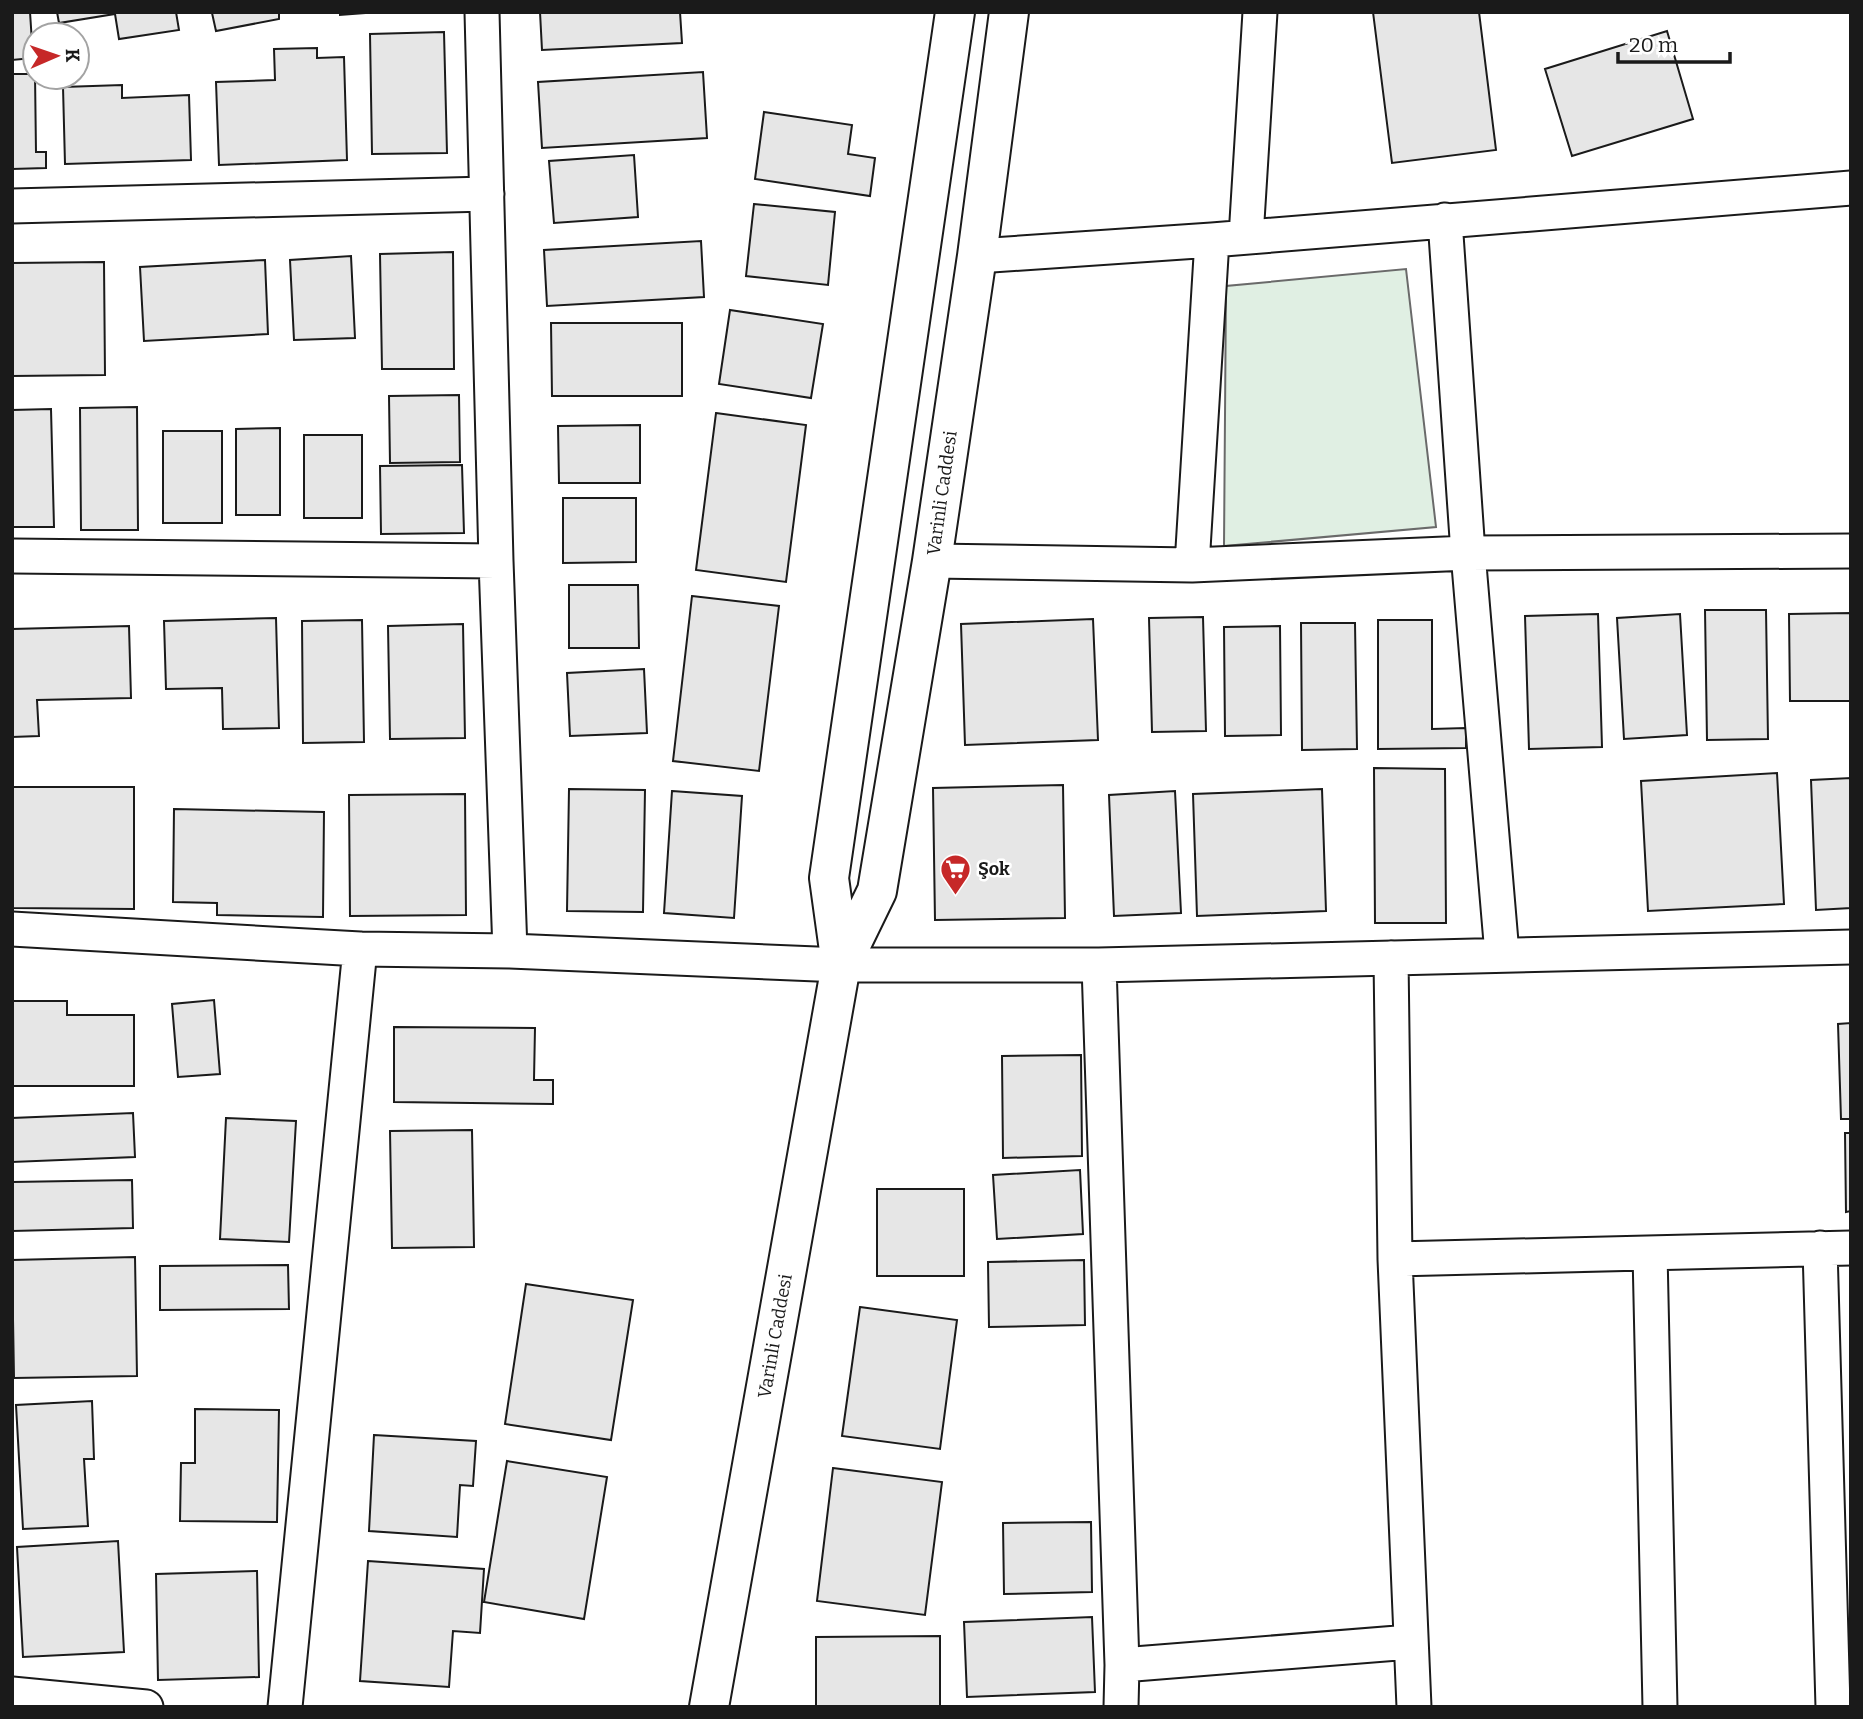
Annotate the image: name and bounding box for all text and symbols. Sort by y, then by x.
north arrow [21,21,91,91]
scale bar [1618,21,1730,65]
text: 20 m [1629,32,1678,58]
text: K [61,48,84,63]
street label: Varinli Caddesi [922,429,962,557]
supermarket icon: Şok [938,852,972,896]
place label: Şok [978,858,1010,880]
street label: Varinli Caddesi [753,1272,797,1400]

